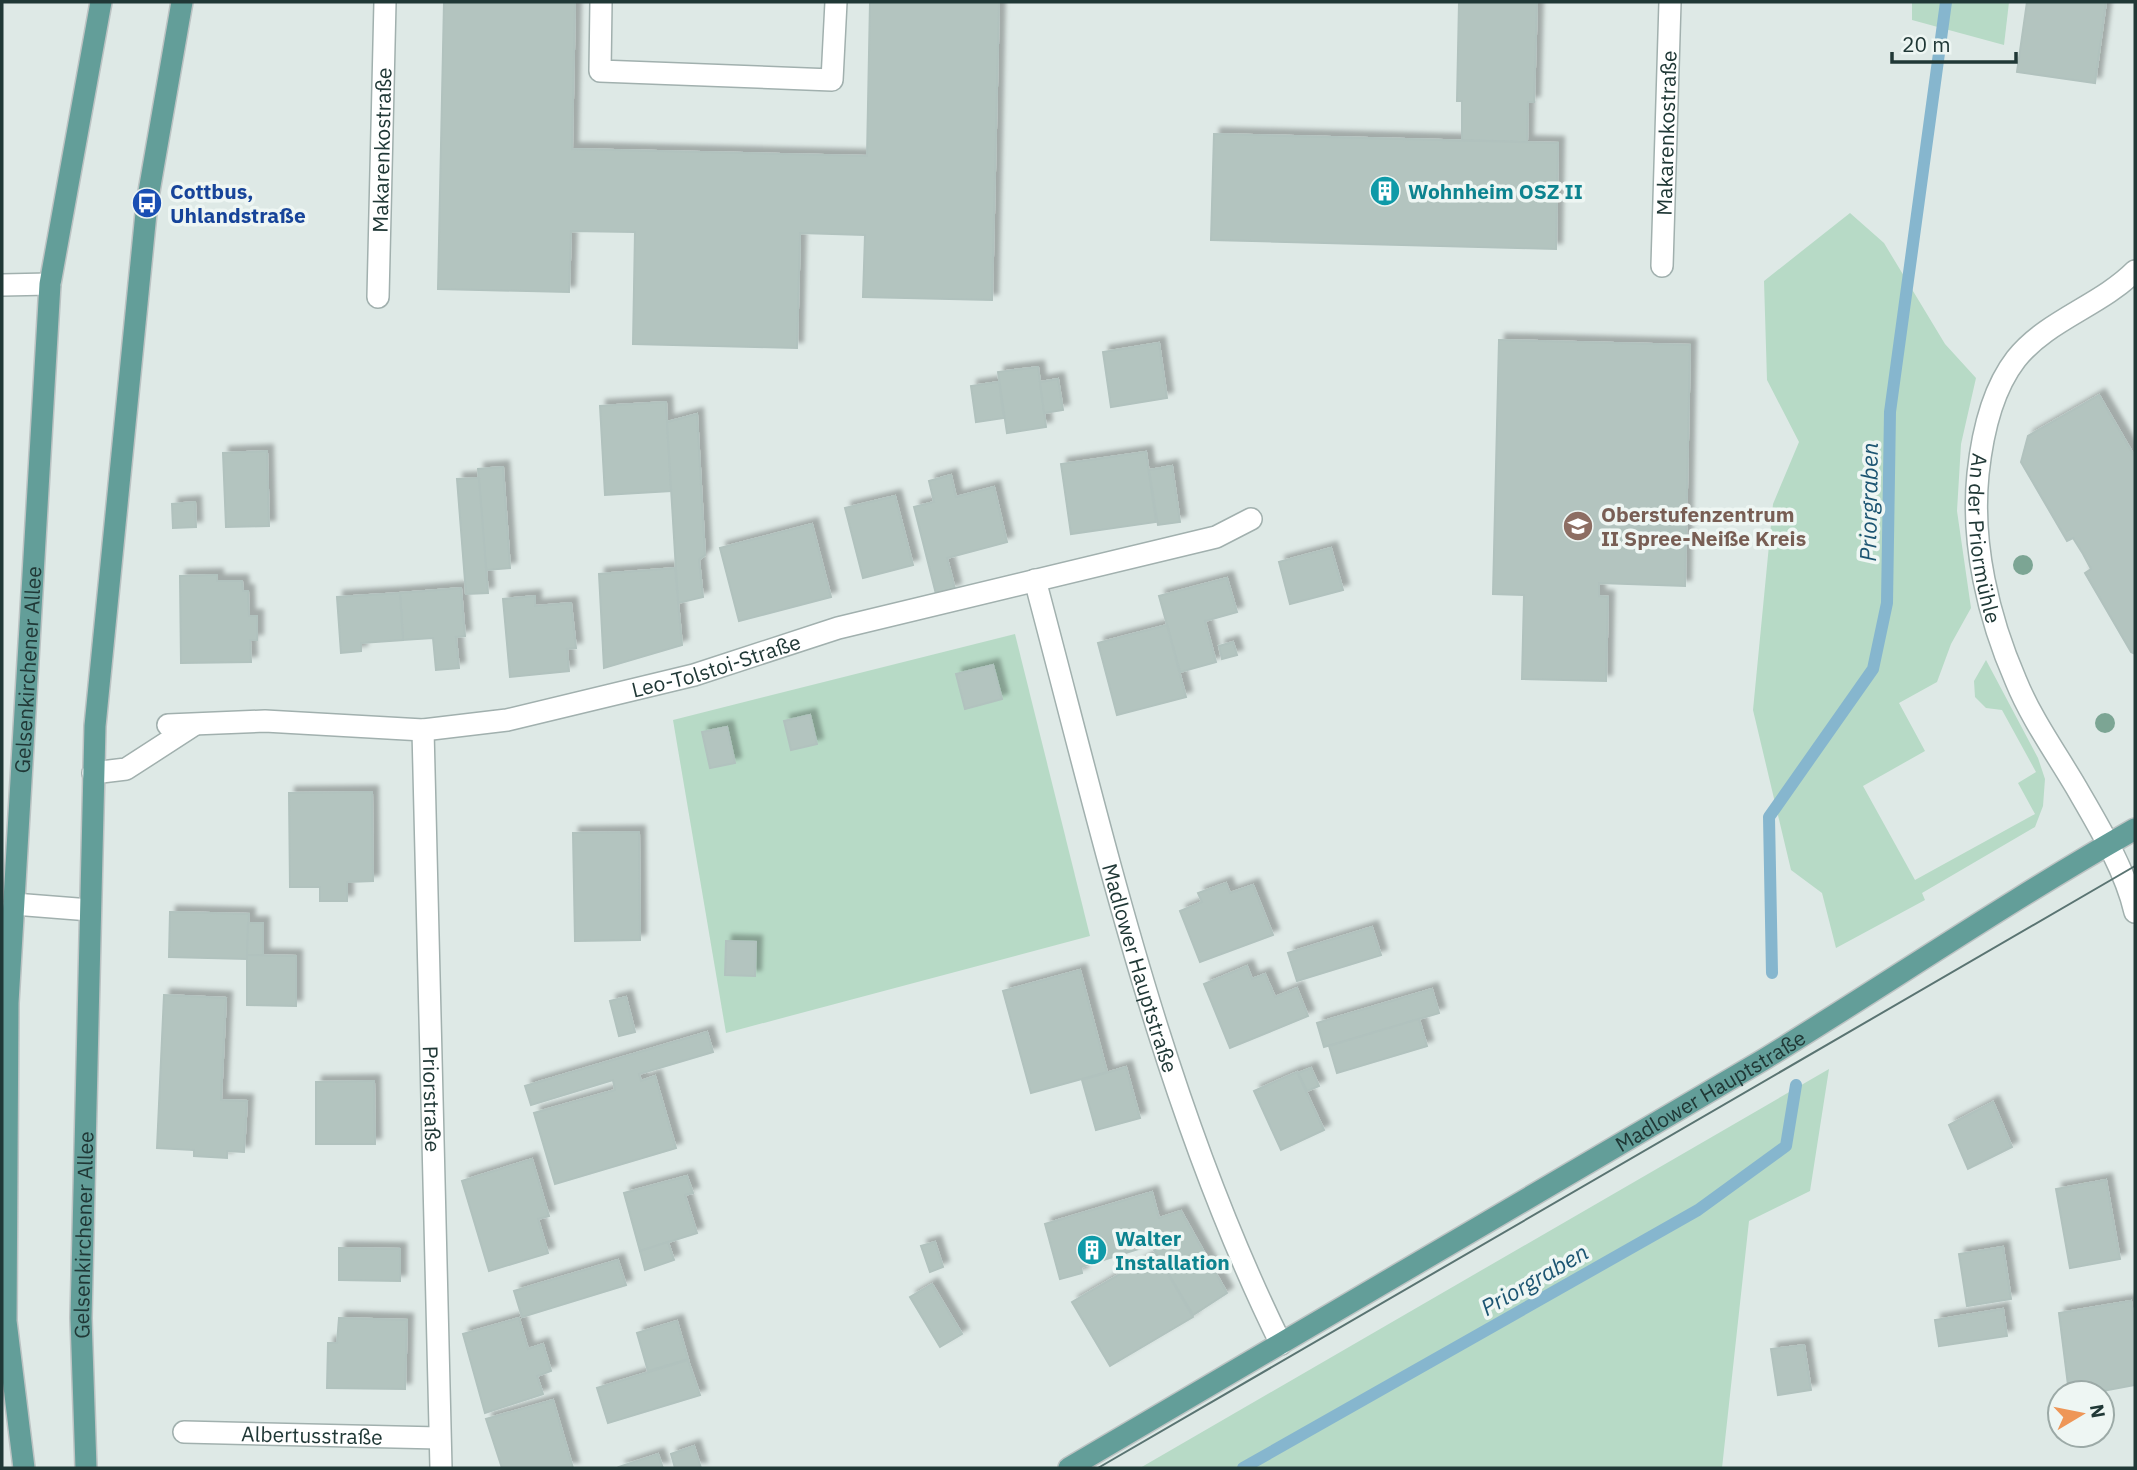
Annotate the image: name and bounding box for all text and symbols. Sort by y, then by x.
scale bar [1892,21,2016,65]
text: 20 m [1902,30,1951,58]
street label: Makarenkostraße [1650,50,1683,216]
street label: Makarenkostraße [366,67,397,233]
building icon: Wohnheim OSZ II [1368,174,1402,208]
place label: Cottbus, Uhlandstraße [170,177,306,229]
place label: Wohnheim OSZ II [1408,177,1583,205]
bus stop icon: Cottbus, Uhlandstraße [130,186,164,220]
water label: Priorgraben [1852,442,1884,562]
street label: An der Priormühle [1962,452,2008,626]
place label: Oberstufenzentrum II Spree-Neiße Kreis [1601,500,1806,552]
school or university icon: Oberstufenzentrum II Spree-Neiße Kreis [1561,509,1595,543]
street label: Gelsenkirchener Allee [7,565,47,774]
street label: Leo-Tolstoi-Straße [629,627,804,704]
street label: Madlower Hauptstraße [1096,860,1185,1076]
street label: Madlower Hauptstraße [1610,1023,1811,1158]
street label: Priorstraße [417,1045,447,1152]
street label: Gelsenkirchener Allee [67,1131,99,1339]
place label: Walter Installation [1115,1224,1230,1276]
building icon: Walter Installation [1075,1233,1109,1267]
water label: Priorgraben [1475,1236,1593,1322]
north arrow [2046,1379,2116,1449]
text: N [2085,1402,2111,1420]
street label: Albertusstraße [241,1419,383,1451]

